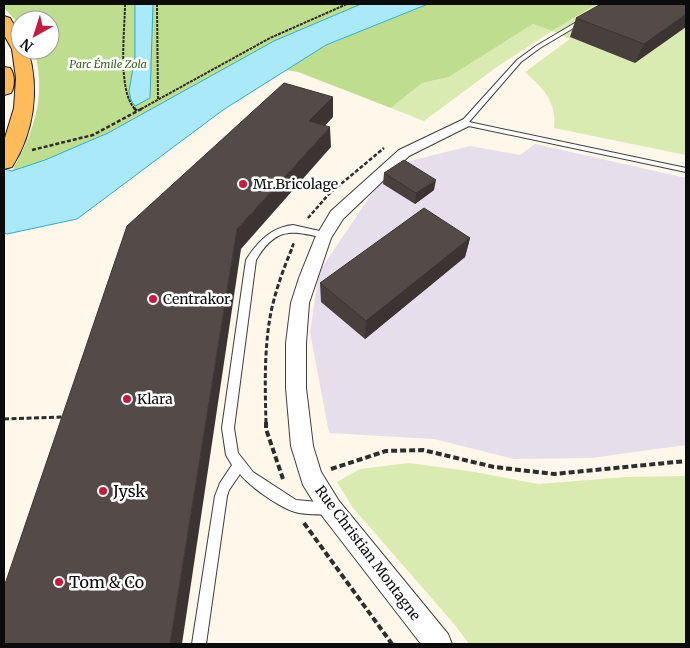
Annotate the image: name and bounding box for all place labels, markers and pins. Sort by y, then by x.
place label: Mr.Bricolage [253,175,338,193]
marker: Mr.Bricolage [237,178,249,190]
place label: Centrakor [163,290,230,308]
marker: Centrakor [147,293,159,305]
place label: Klara [137,390,173,408]
marker: Klara [121,393,133,405]
place label: Jysk [112,481,146,501]
marker: Jysk [97,485,109,497]
place label: Tom & Co [69,572,144,592]
marker: Tom & Co [53,576,65,588]

